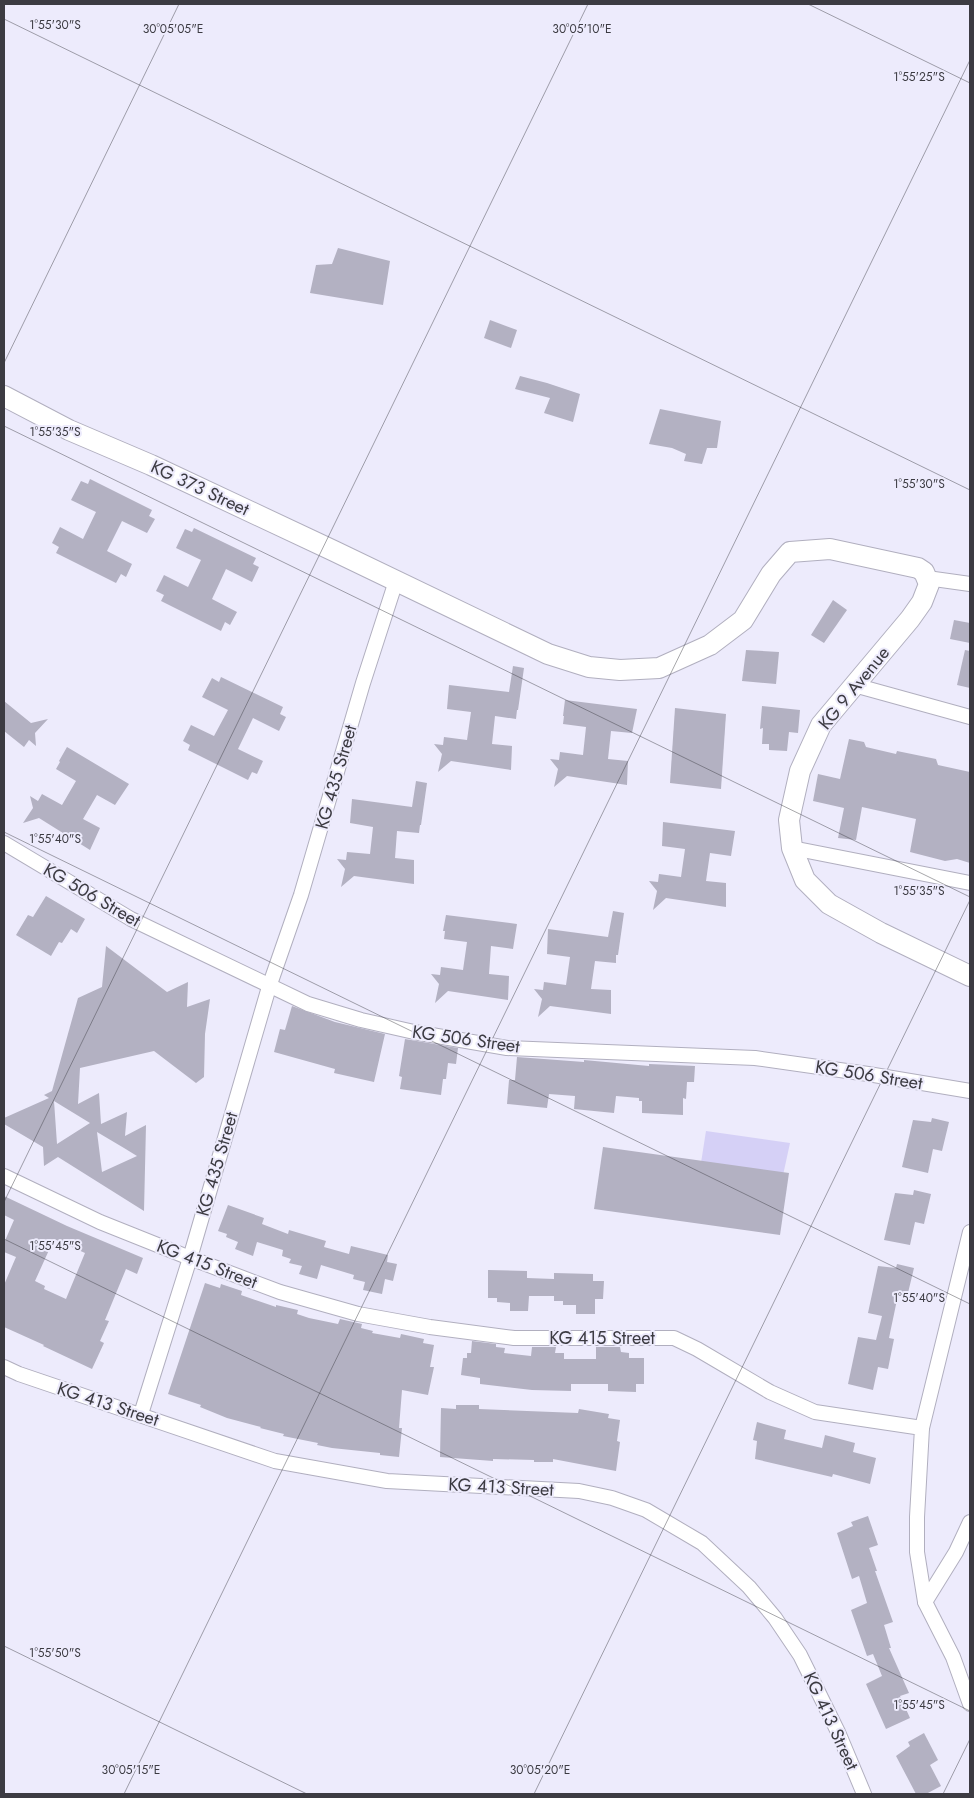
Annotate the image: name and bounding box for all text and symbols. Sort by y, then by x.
text: 1°55'30"S [29,16,81,34]
text: 30°05'05"E [143,20,203,38]
text: 30°05'10"E [552,20,612,38]
text: 1°55'25"S [893,68,945,86]
text: 1°55'35"S [29,423,81,441]
street label: KG 373 Street [147,454,254,522]
text: 1°55'30"S [893,475,945,493]
street label: KG 9 Avenue [812,641,896,735]
street label: KG 435 Street [309,721,363,832]
text: 1°55'40"S [29,830,81,848]
street label: KG 506 Street [39,857,146,934]
text: 1°55'35"S [893,882,945,900]
street label: KG 506 Street [411,1019,522,1060]
street label: KG 506 Street [813,1054,925,1096]
street label: KG 435 Street [190,1108,244,1219]
street label: KG 415 Street [153,1233,262,1295]
text: 1°55'45"S [29,1237,81,1255]
text: 1°55'40"S [893,1289,945,1307]
street label: KG 415 Street [549,1325,656,1351]
street label: KG 413 Street [54,1375,163,1433]
street label: KG 413 Street [448,1471,555,1503]
text: 1°55'50"S [29,1644,81,1662]
street label: KG 413 Street [797,1668,865,1775]
text: 1°55'45"S [893,1696,945,1714]
text: 30°05'15"E [102,1761,160,1779]
text: 30°05'20"E [510,1761,570,1779]

